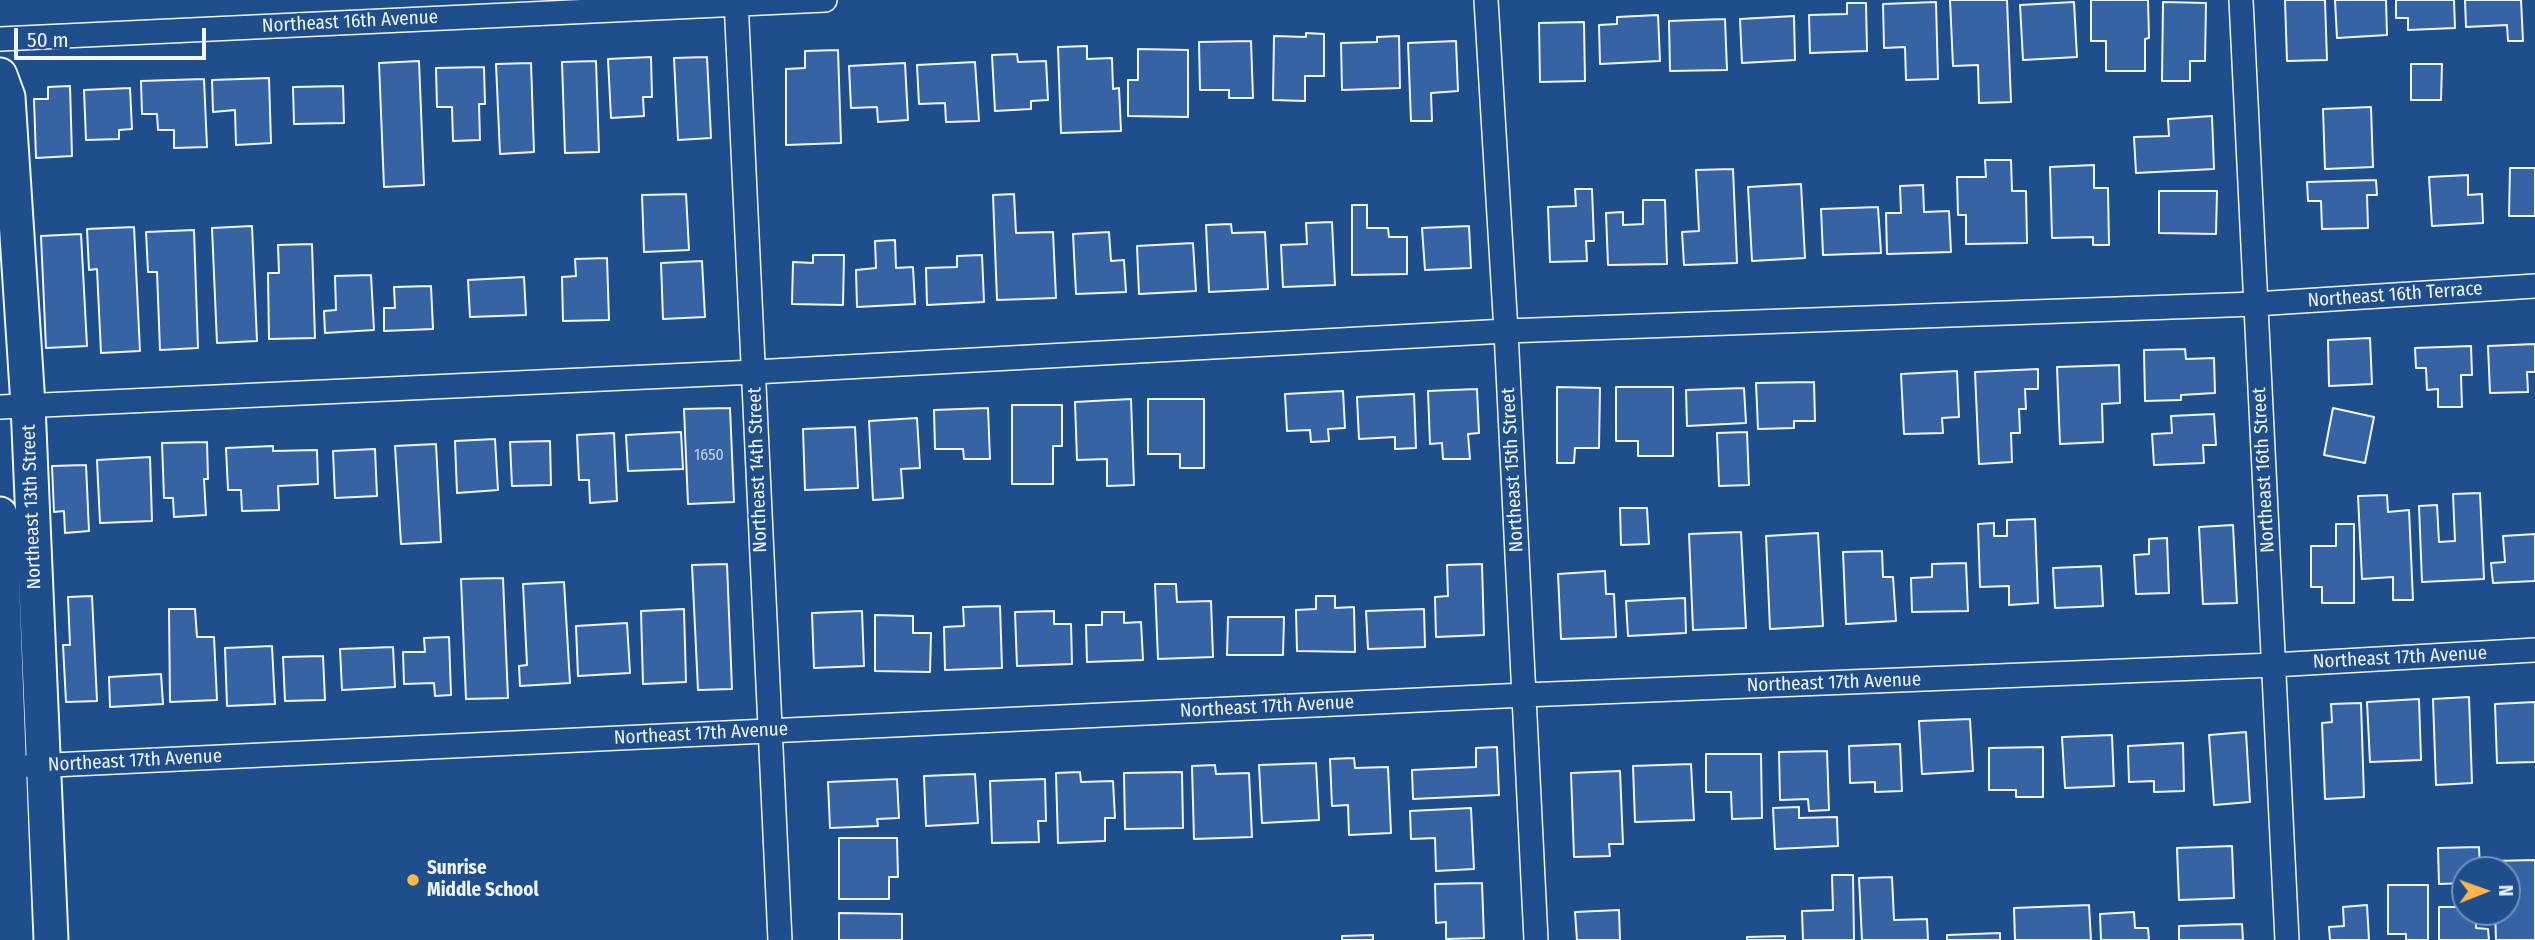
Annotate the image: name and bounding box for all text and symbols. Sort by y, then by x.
street label: Northeast 16th Avenue [261,6,439,38]
scale bar [18,14,210,58]
text: 50 m [27,27,69,53]
street label: Northeast 16th Terrace [2307,278,2483,312]
street label: Northeast 14th Street [744,387,772,553]
street label: Northeast 15th Street [1497,387,1529,553]
street label: Northeast 16th Street [2248,387,2280,553]
street label: Northeast 13th Street [18,424,46,590]
house number: 1650 [694,446,724,466]
street label: Northeast 17th Avenue [2312,642,2488,674]
street label: Northeast 17th Avenue [1746,669,1922,697]
street label: Northeast 17th Avenue [1179,691,1355,723]
street label: Northeast 17th Avenue [613,718,789,750]
street label: Northeast 17th Avenue [47,745,223,777]
north arrow [2451,856,2521,926]
place label: Sunrise Middle School [427,858,539,902]
marker: Sunrise Middle School [405,872,421,888]
text: N [2494,885,2517,897]

